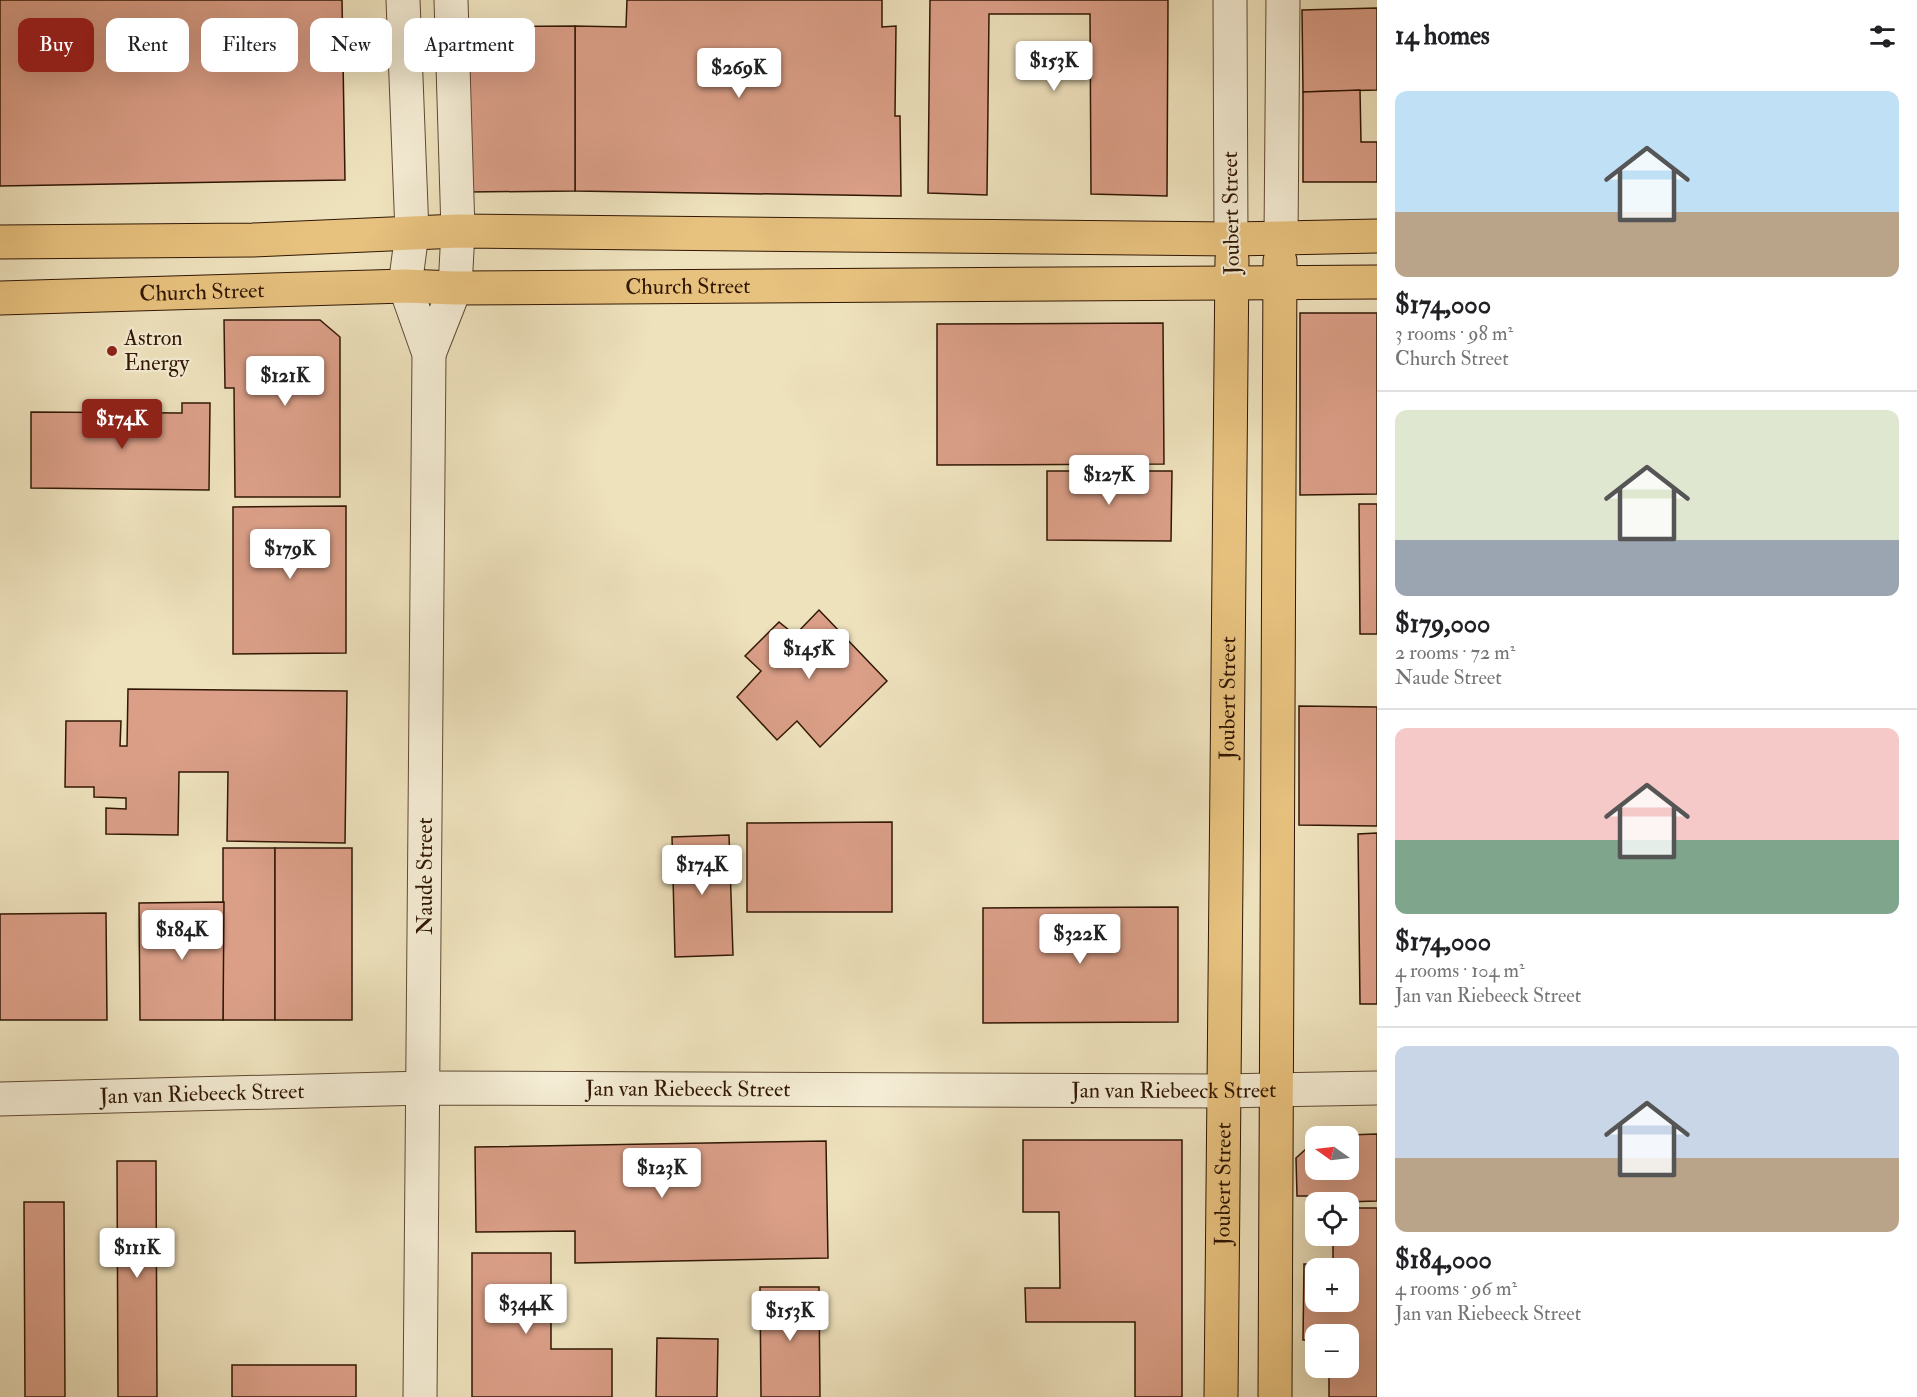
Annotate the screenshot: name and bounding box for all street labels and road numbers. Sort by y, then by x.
street label: Joubert Street [1216,151,1246,276]
street label: Church Street [625,272,750,301]
street label: Church Street [139,276,265,308]
street label: Joubert Street [1213,636,1242,761]
street label: Naude Street [411,817,439,935]
street label: Jan van Riebeeck Street [584,1075,790,1103]
street label: Jan van Riebeeck Street [1070,1076,1277,1105]
street label: Jan van Riebeeck Street [98,1077,305,1110]
street label: Joubert Street [1208,1122,1238,1247]

